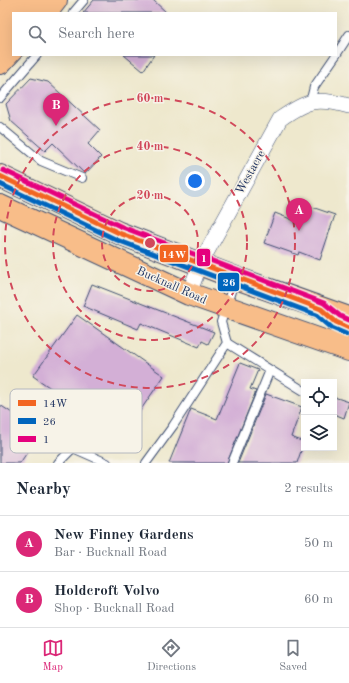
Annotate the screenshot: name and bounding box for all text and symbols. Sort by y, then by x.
search box [12,12,337,56]
icon: search [26,23,48,45]
text: Search here [58,27,135,42]
pin: B [43,93,69,126]
text: 60 m [137,93,164,105]
text: 40 m [137,141,164,153]
street label: Westacre [234,148,268,196]
your location [185,171,205,191]
text: 20 m [137,190,164,202]
pin: A [286,198,312,231]
centre of rings [143,236,157,250]
line badge: 14W [159,244,189,263]
line badge: 1 [196,248,211,267]
text: 14W [162,250,186,261]
text: 1 [201,254,207,265]
street label: Bucknall Road [135,265,208,307]
line badge: 26 [217,272,240,292]
text: 26 [223,278,235,289]
map controls [301,379,337,451]
button: locate [301,379,337,415]
legend [10,389,142,453]
text: 14W [43,399,68,410]
button: layers [301,415,337,451]
text: 26 [43,417,56,428]
text: 1 [43,435,49,446]
text: Nearby [16,481,71,498]
text: 2 results [284,482,333,495]
text: New Finney Gardens [54,528,194,543]
text: A [24,537,34,550]
text: 50 m [304,537,333,550]
text: Bar · Bucknall Road [54,546,167,559]
text: Holdcroft Volvo [54,584,160,599]
text: B [24,593,34,606]
text: 60 m [304,593,333,606]
text: Shop · Bucknall Road [54,602,175,615]
tab: Map [42,637,64,675]
tab: Directions [147,637,196,675]
tab: Saved [279,637,307,675]

